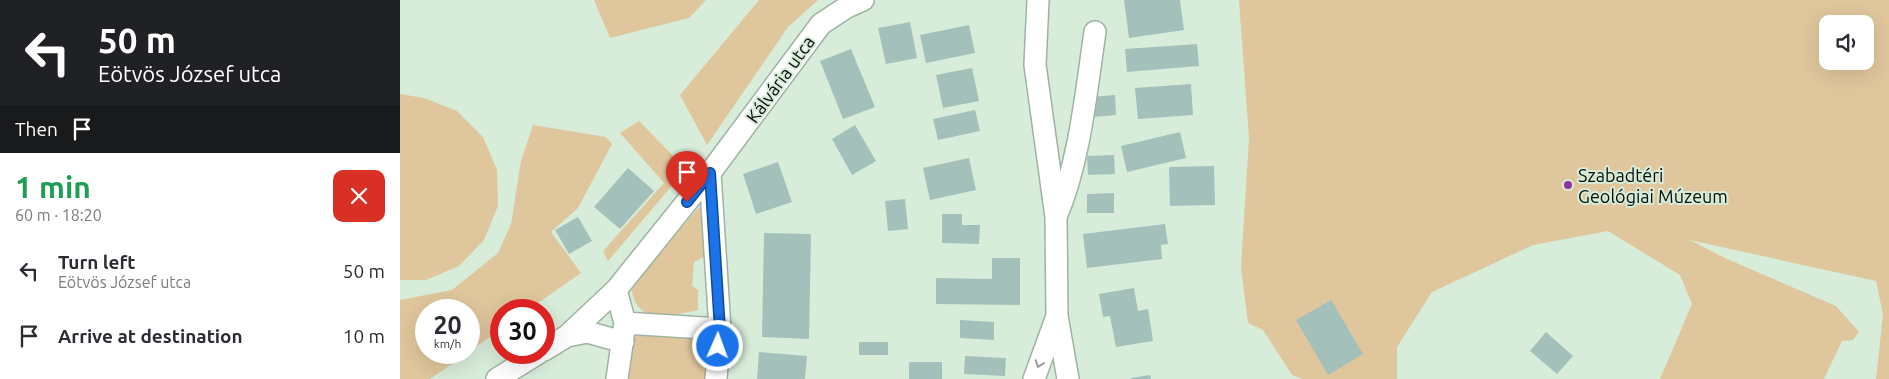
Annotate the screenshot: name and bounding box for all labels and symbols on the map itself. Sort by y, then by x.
street label: Kálvária utca [742,32,818,126]
pin [666,151,708,202]
place label: Szabadtéri Geológiai Múzeum [1578,165,1728,206]
marker: Szabadtéri Geológiai Múzeum [1562,179,1574,191]
speed limit sign: 30 [490,299,555,364]
position arrow [691,319,743,371]
one-way arrow [1035,359,1045,368]

